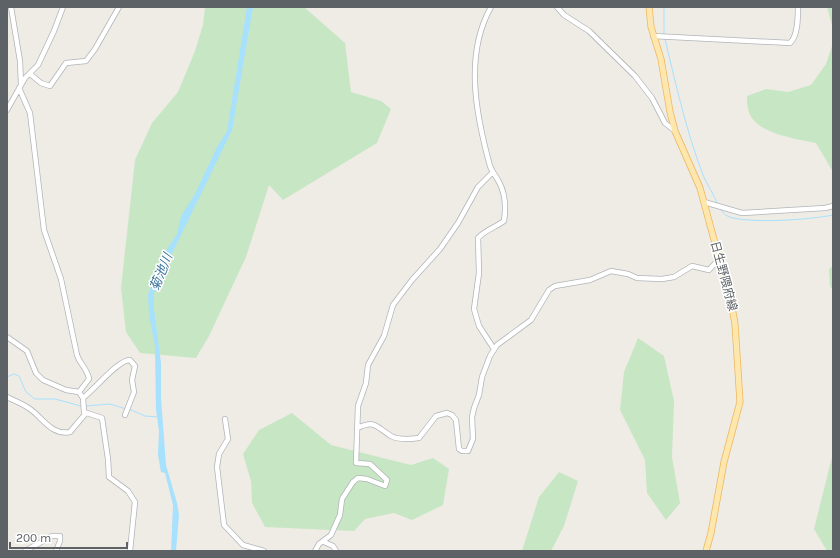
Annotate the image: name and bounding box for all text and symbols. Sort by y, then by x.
street label: 日生野隈府線 [708,239,740,313]
water label: 菊池川 [147,249,176,293]
scale bar [10,524,127,550]
text: 200 m [16,531,51,545]

